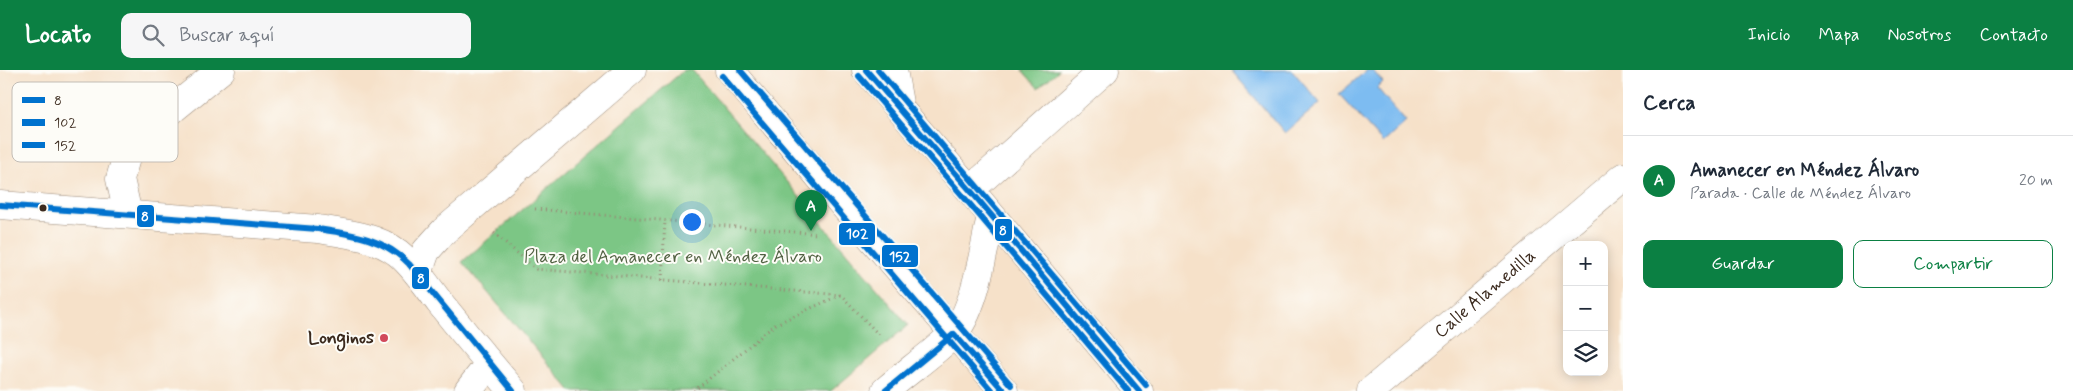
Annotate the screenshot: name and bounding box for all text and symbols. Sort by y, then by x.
search box [121,13,471,58]
text: Locato [25,20,91,51]
icon: search [139,21,167,49]
text: Buscar aquí [179,23,275,48]
text: Inicio [1748,23,1790,47]
text: Mapa [1818,23,1859,47]
text: Nosotros [1887,23,1952,47]
text: Contacto [1980,23,2048,47]
legend [12,82,178,162]
text: Cerca [1643,89,1696,117]
text: 8 [54,92,62,110]
text: 102 [54,114,77,132]
text: 152 [54,137,76,155]
text: Amanecer en Méndez Álvaro [1690,158,1919,183]
text: A [1654,170,1664,191]
text: 20 m [2019,170,2053,191]
text: Parada · Calle de Méndez Álvaro [1690,183,1911,204]
pin: A [795,190,827,231]
unlabelled marker [38,203,48,213]
line badge: 8 [136,204,155,228]
text: 8 [141,208,149,226]
your location [679,209,705,235]
line badge: 8 [994,218,1013,242]
line badge: 102 [838,222,876,246]
text: 8 [999,222,1007,240]
text: 102 [846,225,869,243]
button: Guardar [1643,240,1843,288]
button: Compartir [1853,240,2053,288]
map controls [1563,241,1608,376]
button: + [1563,241,1608,286]
line badge: 152 [881,244,919,268]
street label: Calle Alamedilla [1430,244,1541,344]
park label: Plaza del Amanecer en Méndez Álvaro [524,245,822,269]
text: 152 [889,248,912,266]
line badge: 8 [411,266,430,290]
text: 8 [417,270,425,288]
button: − [1563,286,1608,331]
place label: Longinos [308,326,374,352]
button: layers [1563,331,1608,376]
marker: Longinos [378,332,390,344]

